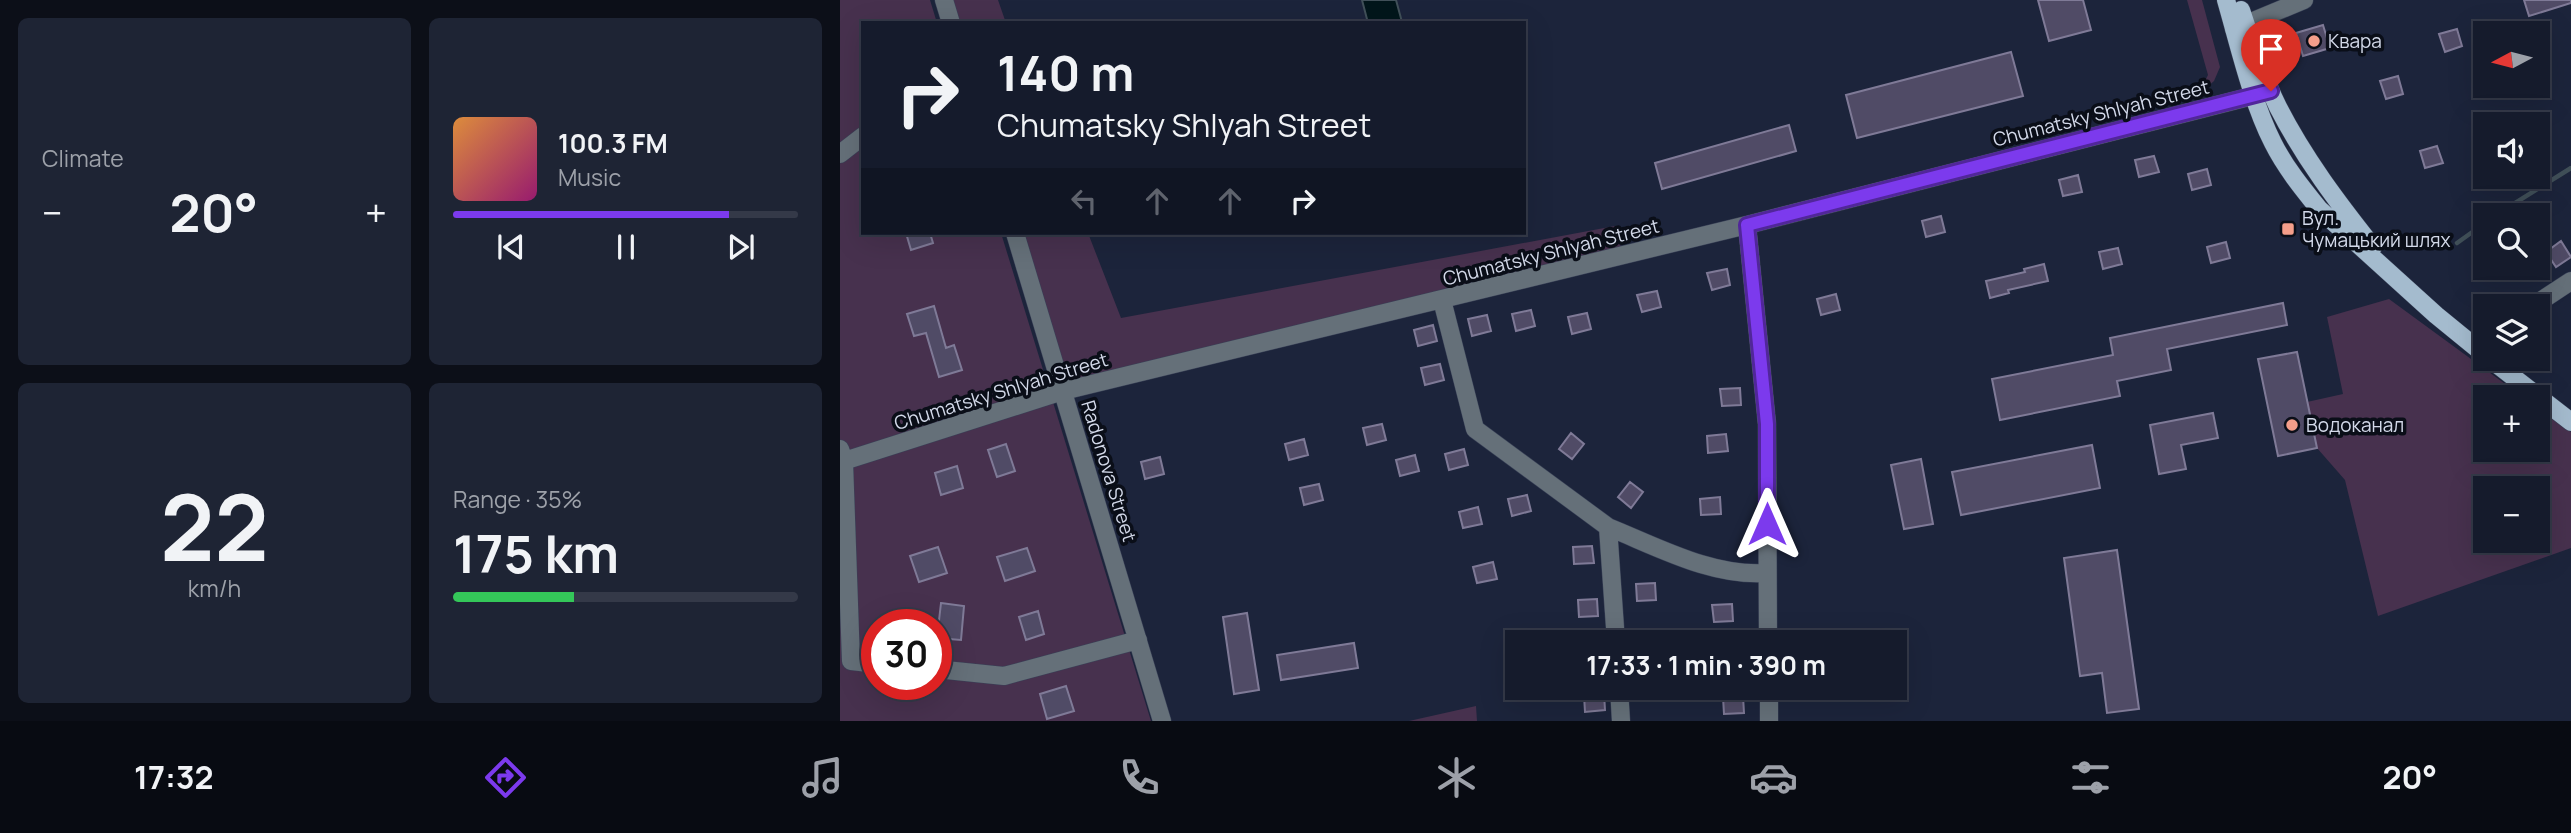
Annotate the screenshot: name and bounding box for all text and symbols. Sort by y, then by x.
pin [2241,19,2301,91]
north arrow [2473,21,2550,98]
map controls [2473,21,2550,553]
place label: Квара [2328,28,2382,54]
icon: arrive [2252,30,2290,68]
marker: Квара [2306,33,2322,49]
text: 140 m [997,39,1134,106]
icon: right [882,49,973,140]
street label: Chumatsky Shlyah Street [1990,74,2212,152]
text: Chumatsky Shlyah Street [997,103,1371,147]
button: sound [2473,112,2550,189]
text: 100.3 FM [558,125,668,161]
text: Climate [42,142,124,174]
text: Music [558,161,621,193]
text: 20° [170,177,258,248]
icon: left [1065,182,1103,220]
icon: ahead [1138,182,1176,220]
icon: ahead [1211,182,1249,220]
icon: right [1284,182,1322,220]
text: − [42,186,63,238]
text: + [365,186,387,238]
button: search [2473,203,2550,280]
place label: Вул. Чумацький шлях [2302,205,2451,253]
street label: Chumatsky Shlyah Street [1440,213,1662,291]
marker: Вул. Чумацький шлях [2280,221,2296,237]
icon: previous [492,228,530,266]
icon: pause [607,228,645,266]
icon: next [722,228,760,266]
button: layers [2473,294,2550,371]
street label: Chumatsky Shlyah Street [891,346,1111,436]
button: + [2473,385,2550,462]
street label: Radonova Street [1075,397,1143,545]
place label: Водоканал [2306,412,2404,438]
marker: Водоканал [2284,417,2300,433]
text: 22 [160,464,269,588]
button: − [2473,476,2550,553]
text: Range · 35% [453,483,582,515]
position arrow [1730,487,1804,561]
text: 175 km [453,518,619,589]
text: km/h [188,572,241,604]
speed limit sign: 30 [861,609,952,700]
text: 17:33 · 1 min · 390 m [1586,647,1826,683]
icon: directions [481,753,530,802]
icon: music [798,753,847,802]
icon: phone [1115,753,1164,802]
icon: climate [1432,753,1481,802]
icon: car [1749,753,1798,802]
icon: filters [2066,753,2115,802]
text: 17:32 [134,755,214,799]
text: 20° [2383,755,2437,799]

